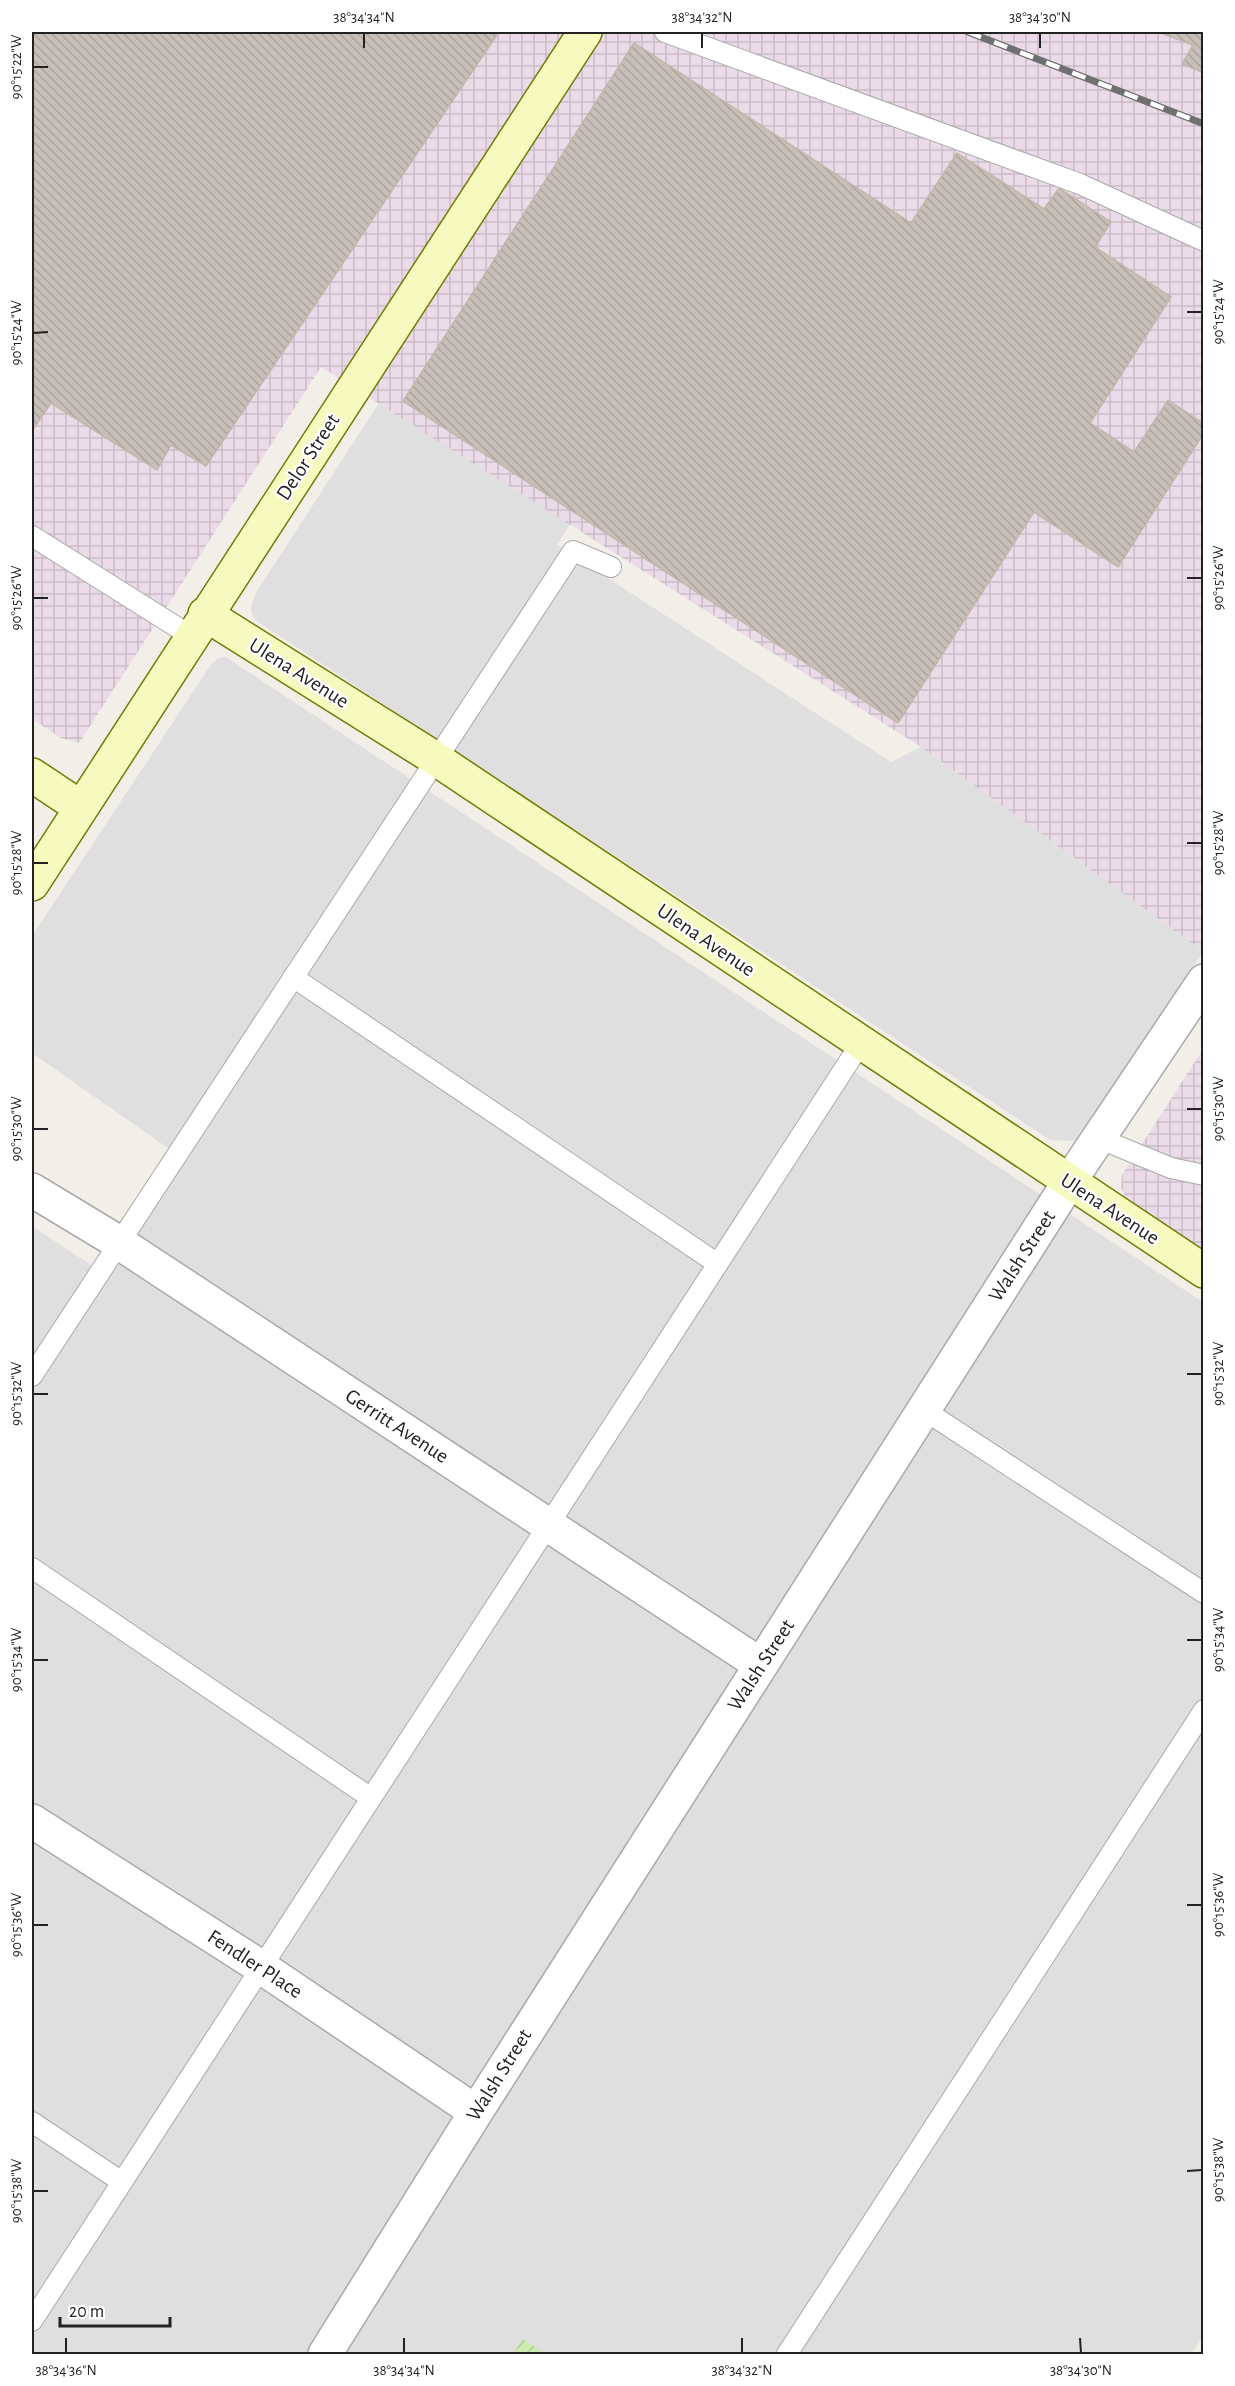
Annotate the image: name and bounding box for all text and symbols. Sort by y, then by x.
text: 38°34'34"N [333,10,395,25]
text: 38°34'32"N [671,10,733,25]
text: 38°34'30"N [1009,10,1071,25]
text: 90°15'22"W [9,34,24,99]
text: 90°15'24"W [1211,279,1226,345]
text: 90°15'24"W [9,300,24,366]
street label: Delor Street [272,410,344,504]
text: 90°15'26"W [1211,545,1226,610]
text: 90°15'26"W [9,565,24,630]
street label: Ulena Avenue [245,634,353,712]
text: 90°15'28"W [1211,810,1226,876]
text: 90°15'28"W [9,830,24,896]
street label: Ulena Avenue [653,900,759,980]
text: 90°15'30"W [1211,1076,1226,1142]
text: 90°15'30"W [9,1096,24,1162]
street label: Ulena Avenue [1057,1169,1163,1249]
street label: Walsh Street [985,1206,1059,1305]
text: 90°15'32"W [1211,1341,1226,1406]
text: 90°15'32"W [9,1361,24,1426]
street label: Gerritt Avenue [342,1385,452,1467]
text: 90°15'34"W [1211,1607,1226,1672]
street label: Walsh Street [724,1615,798,1714]
text: 90°15'34"W [9,1627,24,1692]
text: 90°15'36"W [1211,1872,1226,1937]
text: 90°15'36"W [9,1892,24,1957]
street label: Fendler Place [204,1926,306,2002]
street label: Walsh Street [463,2025,536,2125]
text: 90°15'38"W [1211,2137,1226,2202]
text: 90°15'38"W [9,2158,24,2223]
scale bar [60,2290,170,2328]
text: 20 m [69,2303,104,2321]
text: 38°34'36"N [35,2363,97,2378]
text: 38°34'34"N [373,2363,435,2378]
text: 38°34'32"N [711,2363,773,2378]
text: 38°34'30"N [1050,2363,1112,2378]

